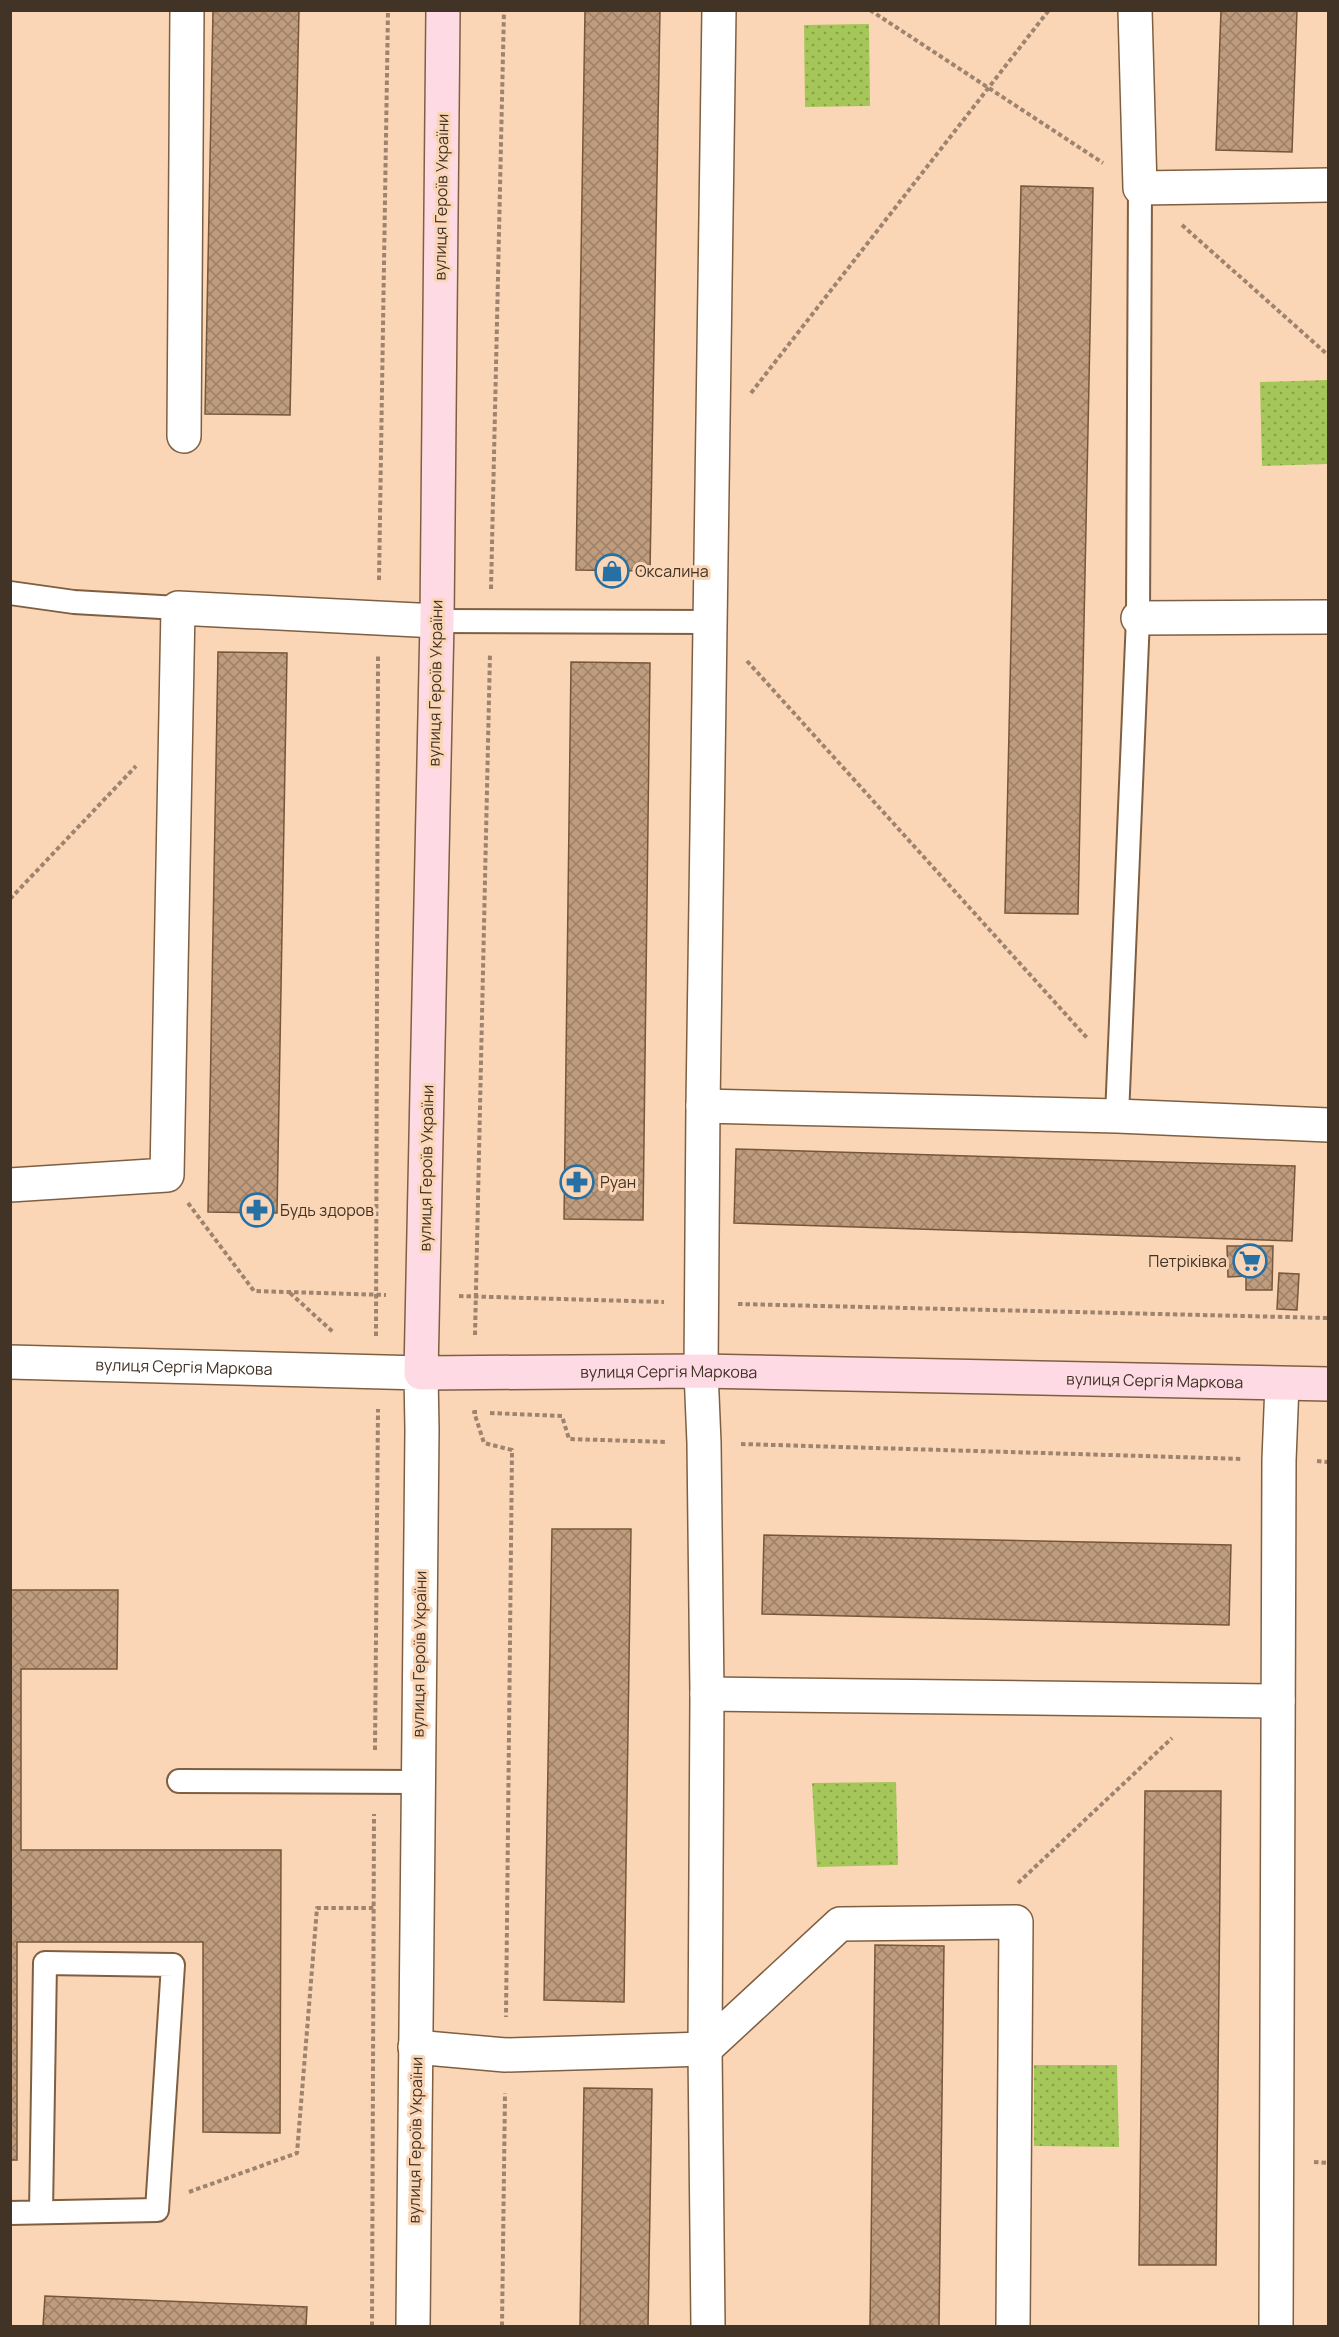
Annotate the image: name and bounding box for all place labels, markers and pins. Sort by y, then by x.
shop icon: Оксалина [594,553,630,589]
place label: Оксалина [635,560,709,582]
pharmacy icon: Руан [559,1164,595,1200]
place label: Руан [600,1171,636,1193]
pharmacy icon: Будь здоров [239,1192,275,1228]
place label: Будь здоров [280,1199,374,1221]
supermarket icon: Петріківка [1232,1243,1268,1279]
place label: Петріківка [1148,1250,1227,1272]

